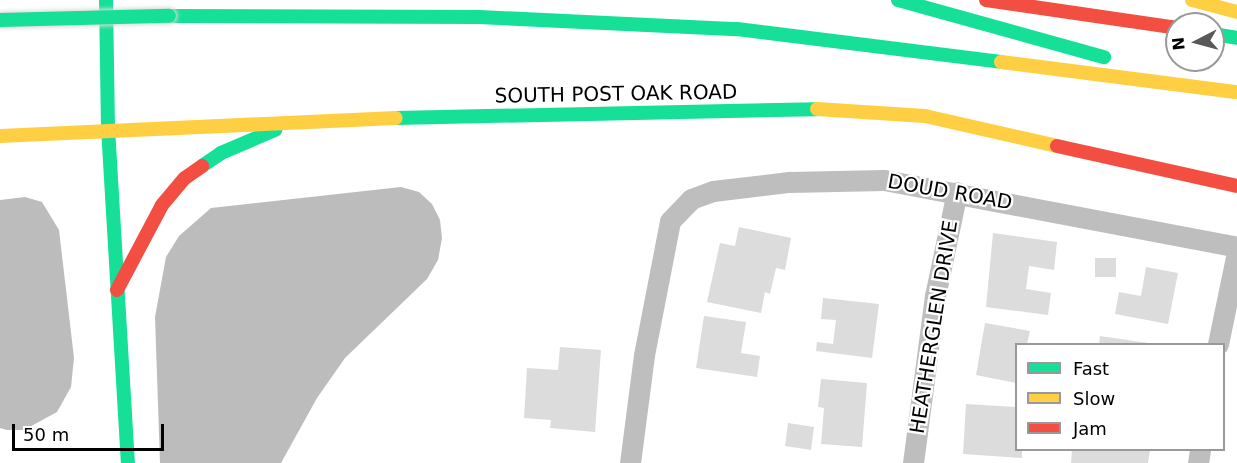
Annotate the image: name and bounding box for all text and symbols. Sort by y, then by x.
north arrow [1165,12,1225,72]
text: N [1168,36,1189,51]
street label: SOUTH POST OAK ROAD [494,80,738,108]
street label: DOUD ROAD [886,169,1014,215]
street label: HEATHERGLEN DRIVE [905,219,963,435]
legend [1015,343,1225,451]
text: Fast [1073,358,1109,379]
text: Slow [1073,388,1115,409]
scale bar [15,412,166,450]
text: Jam [1073,418,1107,439]
text: 50 m [23,424,69,445]

